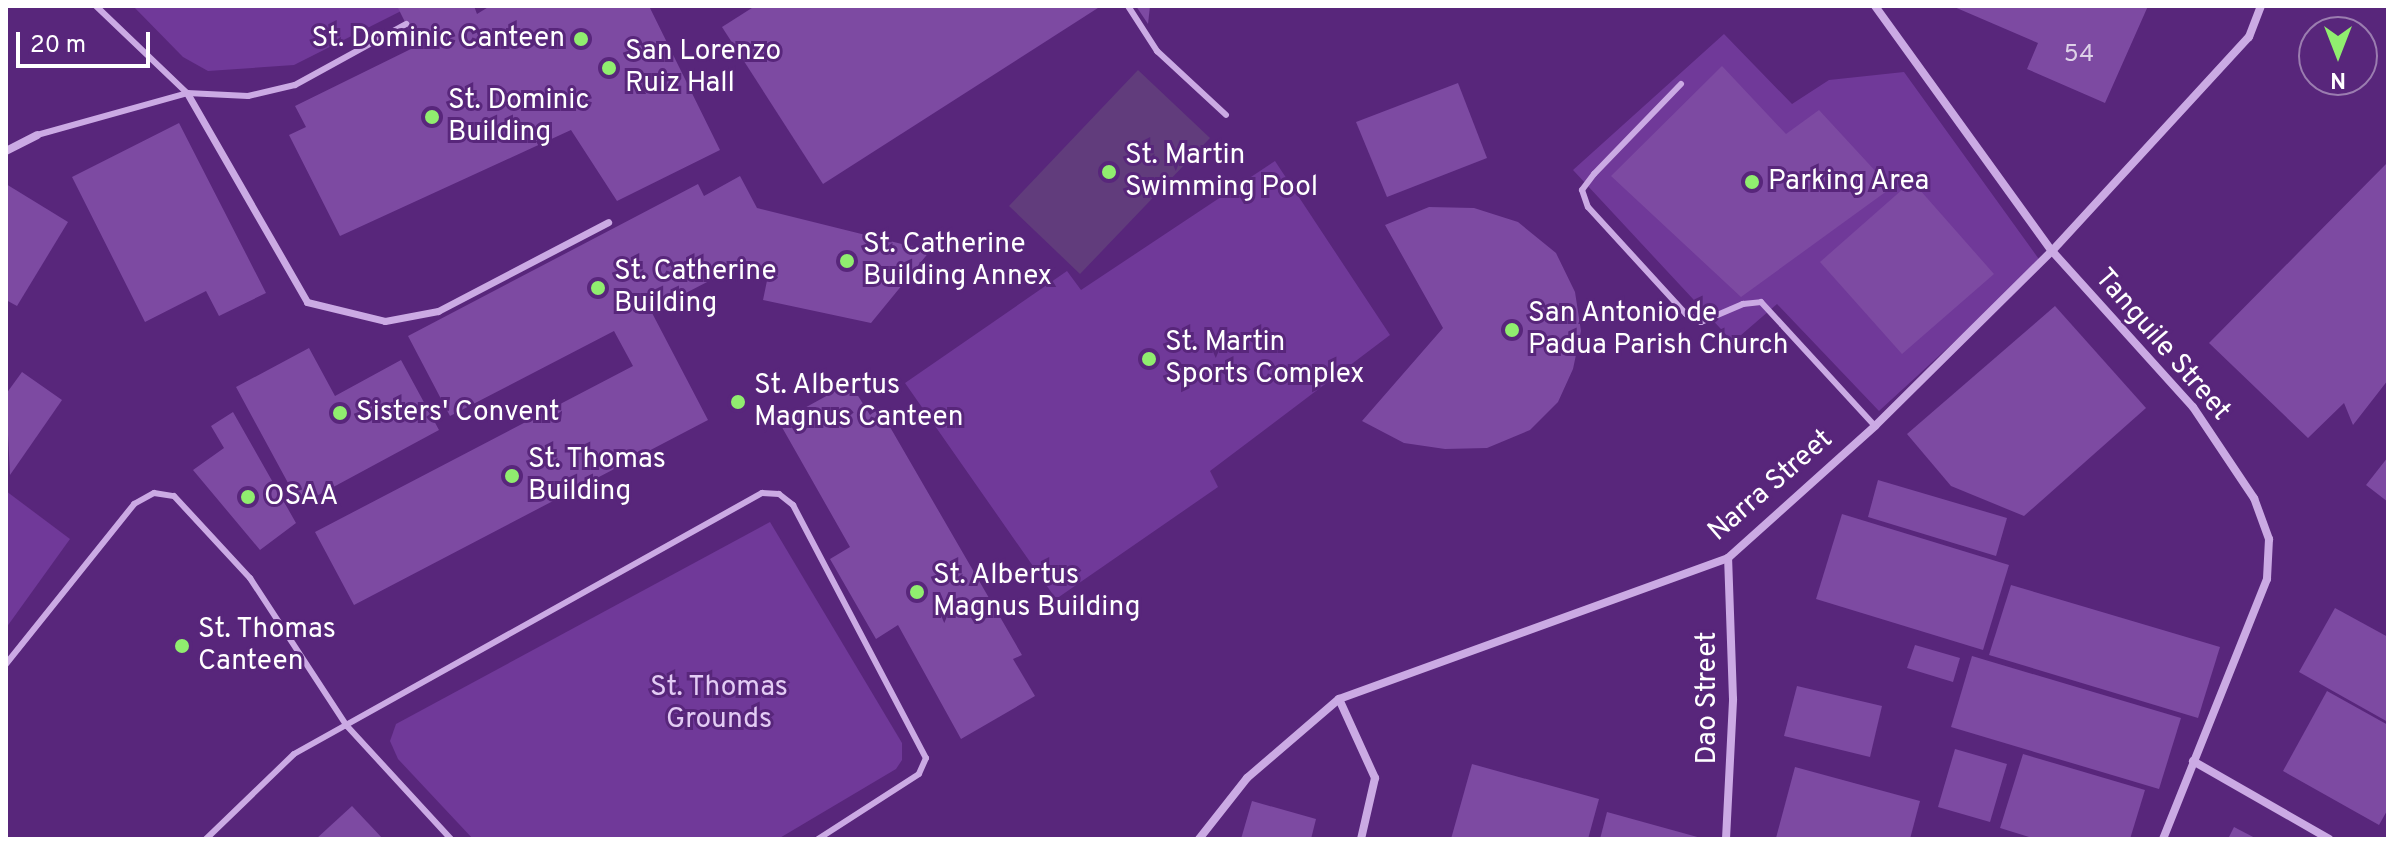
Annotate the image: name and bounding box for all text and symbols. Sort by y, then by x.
scale bar [20,16,154,66]
north arrow [2298,16,2378,96]
place label: St. Dominic Canteen [311,22,565,56]
marker: St. Dominic Canteen [572,30,590,48]
text: 20 m [30,31,86,61]
place label: San Lorenzo Ruiz Hall [625,35,781,101]
house number: 54 [2064,42,2094,70]
marker: San Lorenzo Ruiz Hall [600,59,618,77]
text: N [2330,65,2346,92]
place label: St. Dominic Building [448,84,589,150]
marker: St. Dominic Building [423,108,441,126]
place label: St. Martin Swimming Pool [1125,139,1318,205]
marker: St. Martin Swimming Pool [1100,163,1118,181]
place label: Parking Area [1768,165,1930,199]
marker: Parking Area [1743,173,1761,191]
place label: St. Catherine Building Annex [863,228,1053,294]
marker: St. Catherine Building Annex [838,252,856,270]
place label: St. Catherine Building [614,255,776,321]
street label: Tanguile Street [2087,262,2237,428]
marker: St. Catherine Building [589,279,607,297]
place label: San Antonio de Padua Parish Church [1528,297,1789,363]
marker: San Antonio de Padua Parish Church [1503,321,1521,339]
place label: St. Martin Sports Complex [1165,326,1365,392]
marker: St. Martin Sports Complex [1140,350,1158,368]
place label: St. Albertus Magnus Canteen [754,369,964,435]
marker: St. Albertus Magnus Canteen [729,393,747,411]
place label: Sisters' Convent [356,396,560,430]
marker: Sisters' Convent [331,404,349,422]
street label: Narra Street [1702,423,1840,549]
place label: St. Thomas Building [528,443,667,509]
marker: St. Thomas Building [503,467,521,485]
place label: OSAA [264,480,339,514]
marker: OSAA [239,488,257,506]
place label: St. Albertus Magnus Building [933,559,1140,625]
marker: St. Albertus Magnus Building [908,583,926,601]
place label: St. Thomas Canteen [198,613,337,679]
street label: Dao Street [1691,631,1725,765]
marker: St. Thomas Canteen [173,637,191,655]
park label: St. Thomas Grounds [649,671,789,737]

